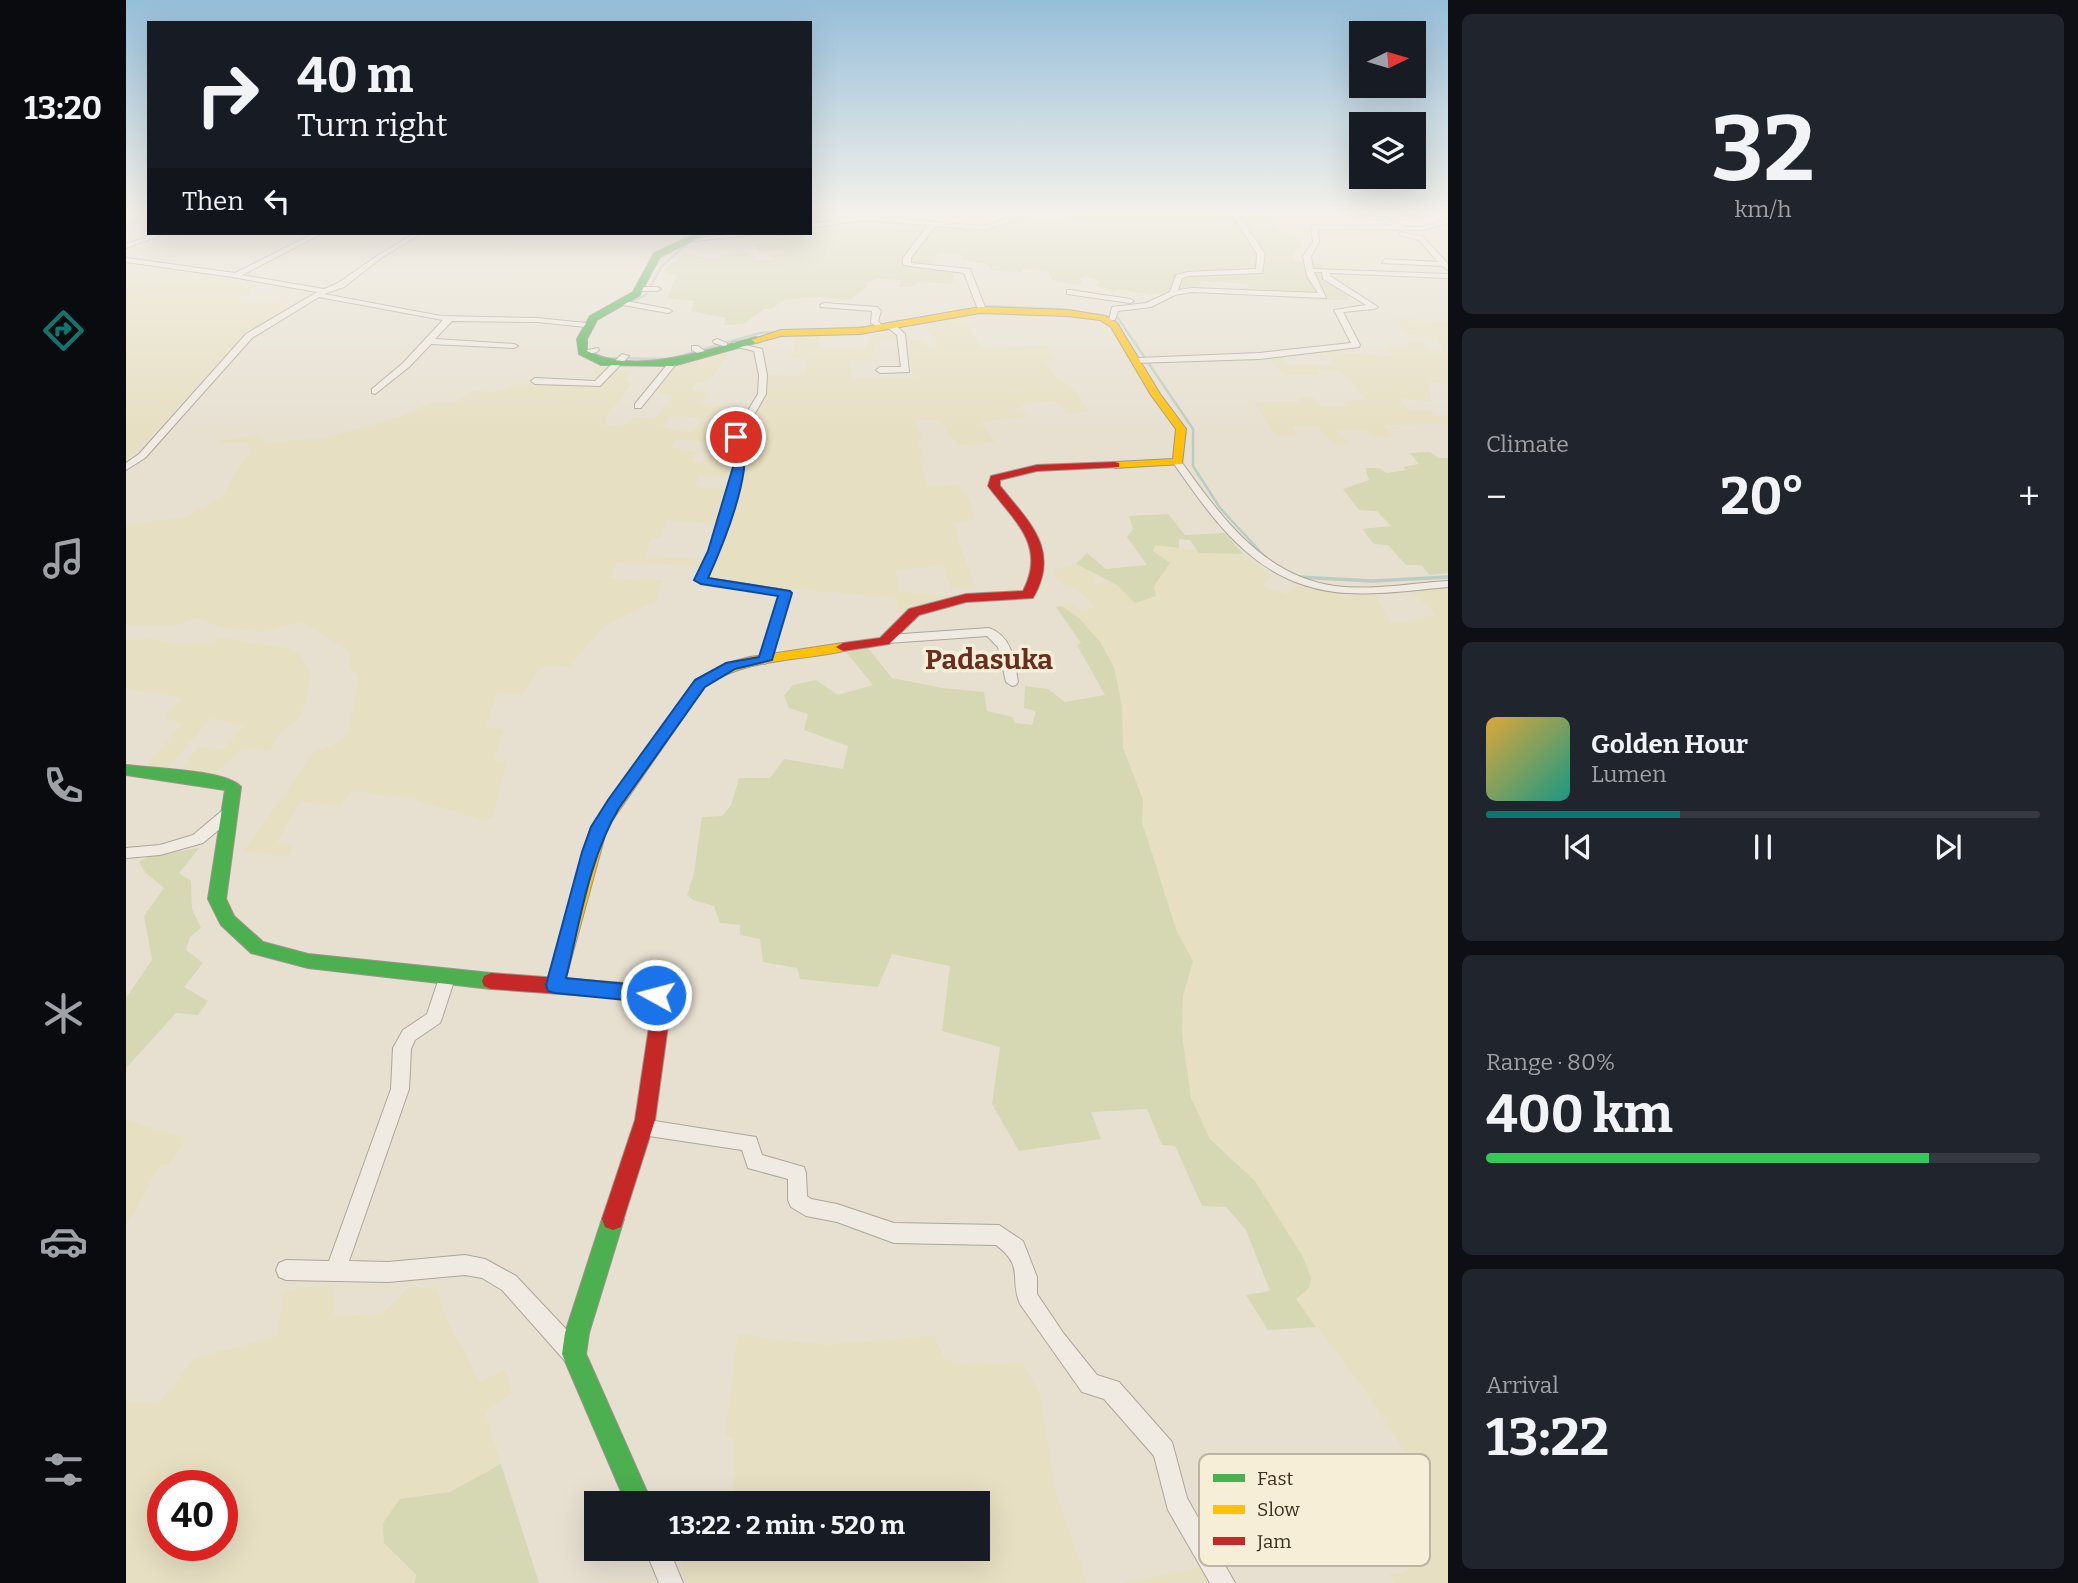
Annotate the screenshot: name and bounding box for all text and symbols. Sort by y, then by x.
north arrow [1349,21,1426,98]
map controls [1349,21,1426,189]
text: 40 m [297,46,414,105]
icon: right [182,49,273,140]
text: 13:20 [24,89,102,127]
text: 32 [1711,95,1815,204]
text: Turn right [297,106,448,144]
button: layers [1349,112,1426,189]
icon: left [258,182,296,220]
text: Then [182,186,244,217]
text: km/h [1735,195,1791,223]
icon: directions [39,306,88,355]
pin [706,407,766,467]
icon: arrive [717,418,755,456]
text: Climate [1486,430,1569,458]
text: 20° [1720,465,1805,528]
text: − [1486,474,1507,520]
text: + [2018,474,2040,520]
icon: music [39,534,88,583]
district label: Padasuka [925,643,1053,676]
text: Golden Hour [1591,729,1748,760]
text: Lumen [1591,760,1667,788]
icon: phone [39,761,88,810]
icon: previous [1559,828,1597,866]
icon: pause [1744,828,1782,866]
icon: next [1929,828,1967,866]
position arrow [619,958,693,1032]
icon: climate [39,989,88,1038]
text: Range · 80% [1486,1048,1615,1076]
text: 400 km [1486,1083,1673,1146]
icon: car [39,1217,88,1266]
text: Arrival [1486,1371,1559,1399]
text: 13:22 [1486,1406,1609,1469]
icon: filters [39,1445,88,1494]
legend [1199,1454,1430,1566]
text: Fast [1257,1467,1294,1490]
speed limit sign: 40 [147,1470,238,1561]
text: Slow [1257,1498,1300,1521]
text: 13:22 · 2 min · 520 m [669,1510,905,1541]
text: Jam [1256,1530,1291,1553]

